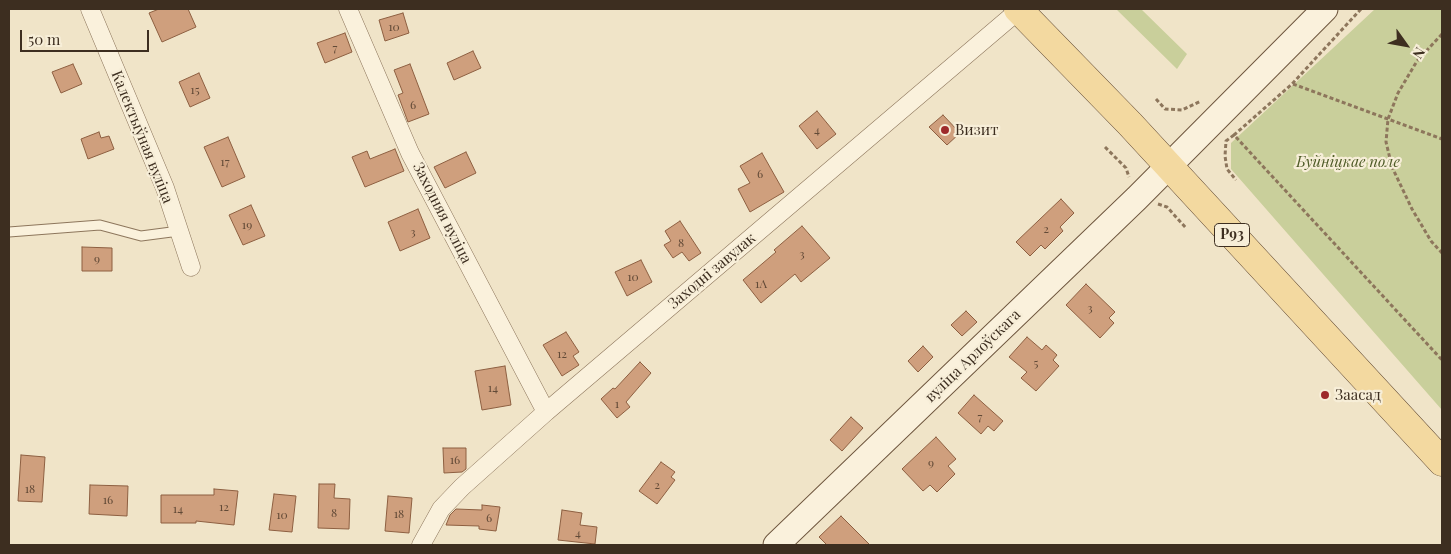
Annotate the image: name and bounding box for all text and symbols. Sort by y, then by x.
scale bar [22,20,151,52]
house number: 10 [388,20,400,34]
north arrow [1381,20,1431,70]
text: 50 m [28,29,60,49]
house number: 7 [333,41,337,55]
text: N [1408,44,1430,63]
street label: Калектыўная вуліца [107,68,177,206]
house number: 15 [190,83,200,97]
house number: 6 [410,98,416,112]
place label: Визит [955,121,998,139]
house number: 4 [814,123,820,137]
marker: Визит [939,124,951,136]
park label: Буйніцкае поле [1296,153,1400,171]
house number: 17 [220,155,230,169]
street label: Заходняя вуліца [409,159,475,267]
house number: 6 [757,167,763,181]
house number: 19 [242,218,252,232]
house number: 2 [1043,222,1049,236]
road number: Р93 [1214,224,1250,246]
house number: 3 [410,225,416,239]
street label: Заходні завулак [665,229,759,313]
house number: 8 [678,236,684,250]
house number: 3 [799,247,805,261]
house number: 9 [94,252,100,266]
house number: 10 [627,270,639,284]
house number: 1А [755,277,767,291]
house number: 3 [1087,301,1093,315]
street label: вуліца Арлоўскага [922,306,1024,406]
house number: 12 [557,347,567,361]
house number: 5 [1034,356,1038,370]
house number: 14 [488,381,498,395]
place label: Заасад [1335,386,1381,404]
marker: Заасад [1319,389,1331,401]
house number: 1 [615,397,619,411]
house number: 7 [978,410,982,424]
house number: 16 [450,453,460,467]
house number: 9 [928,456,934,470]
house number: 2 [654,478,660,492]
house number: 18 [25,482,35,496]
house number: 16 [103,493,113,507]
house number: 12 [219,500,229,514]
house number: 14 [173,502,183,516]
house number: 8 [331,506,337,520]
house number: 18 [394,507,404,521]
house number: 10 [276,508,288,522]
house number: 6 [486,511,492,525]
house number: 4 [575,526,581,540]

